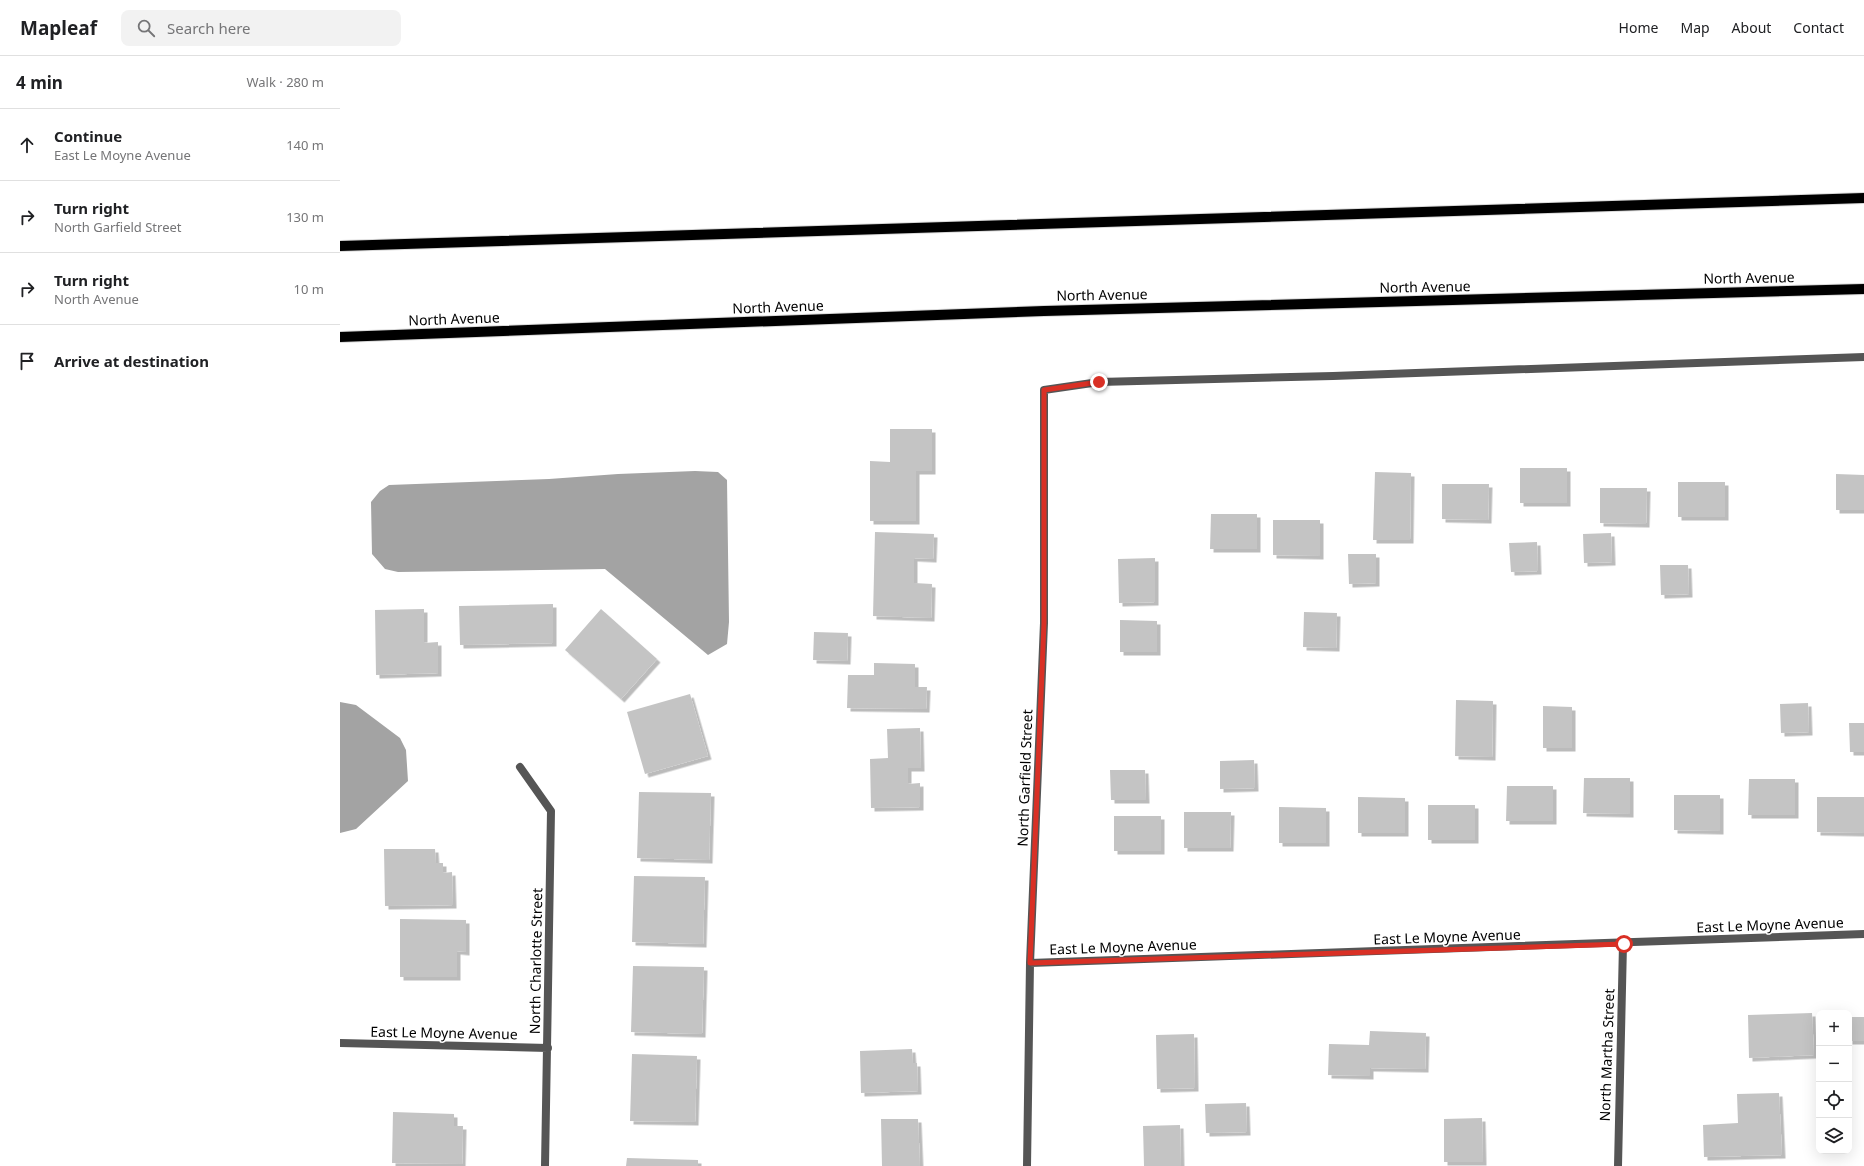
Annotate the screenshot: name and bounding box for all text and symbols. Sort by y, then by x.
search box [121,10,401,46]
text: Mapleaf [20,15,97,41]
icon: search [135,17,157,39]
text: Search here [167,18,251,38]
text: Home [1619,18,1658,37]
text: Map [1680,18,1710,37]
text: About [1732,18,1771,37]
text: Contact [1793,18,1844,37]
text: 4 min [16,71,63,94]
text: Walk · 280 m [246,73,324,91]
text: Continue [54,126,122,146]
icon: ahead [16,134,38,156]
text: 140 m [286,136,324,154]
text: East Le Moyne Avenue [54,146,191,164]
text: Turn right [54,198,129,218]
icon: right [16,206,38,228]
text: 130 m [286,208,324,226]
text: North Garfield Street [54,218,182,236]
street label: North Avenue [1703,267,1795,288]
text: Turn right [54,270,129,290]
street label: North Avenue [1379,276,1471,297]
icon: right [16,278,38,300]
text: 10 m [294,280,324,298]
street label: North Avenue [1056,284,1148,305]
text: North Avenue [54,290,139,308]
street label: North Avenue [732,295,824,318]
street label: North Avenue [408,307,500,330]
icon: arrive [16,350,38,372]
text: Arrive at destination [54,351,209,371]
route end [1090,373,1108,391]
street label: North Garfield Street [1013,709,1036,847]
street label: North Charlotte Street [525,888,546,1034]
street label: East Le Moyne Avenue [1696,912,1844,937]
street label: East Le Moyne Avenue [1373,924,1521,949]
street label: East Le Moyne Avenue [1049,934,1197,959]
route start [1615,935,1633,953]
street label: North Martha Street [1595,988,1618,1122]
map controls [1816,1010,1852,1154]
button: + [1816,1010,1852,1046]
street label: East Le Moyne Avenue [370,1022,518,1043]
button: − [1816,1046,1852,1082]
button: locate [1816,1082,1852,1118]
button: layers [1816,1118,1852,1154]

